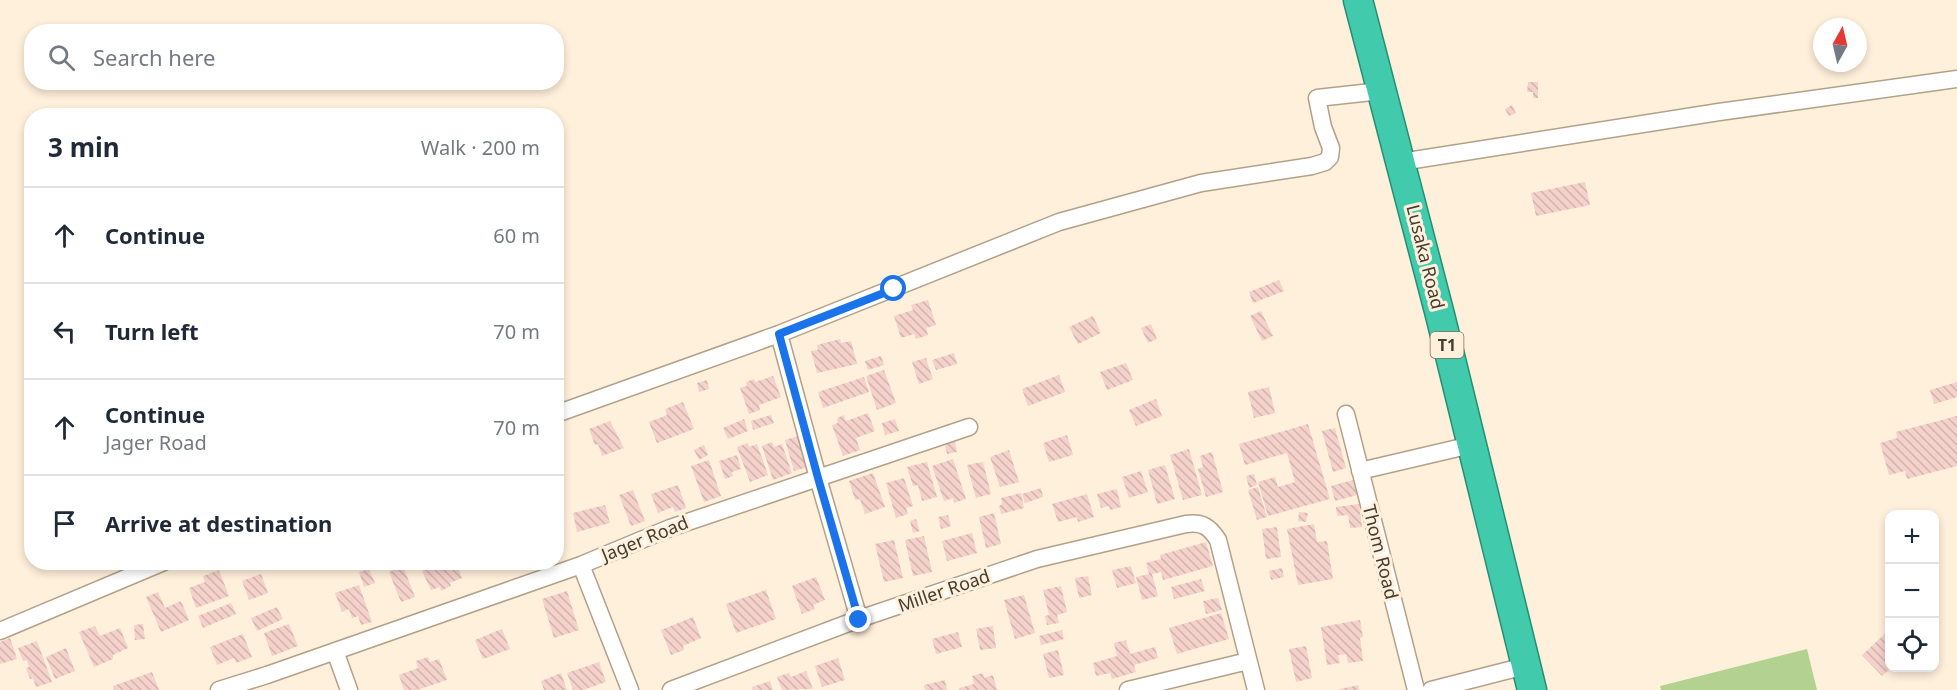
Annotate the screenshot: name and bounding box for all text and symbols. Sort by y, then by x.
north arrow [1813,18,1867,72]
search box [24,24,564,90]
icon: search [45,41,78,74]
text: Search here [93,42,215,72]
text: 3 min [48,129,120,165]
text: Walk · 200 m [421,134,540,161]
street label: Lusaka Road [1401,202,1451,312]
icon: ahead [48,219,81,252]
text: Continue [105,220,205,250]
text: 60 m [493,222,540,249]
route start [880,275,906,301]
icon: left [48,315,81,348]
text: Turn left [105,316,199,346]
text: 70 m [493,318,540,345]
road number: T1 [1430,332,1464,358]
text: Continue [105,399,205,429]
icon: ahead [48,411,81,444]
text: 70 m [493,414,540,441]
text: Jager Road [105,429,207,456]
street label: Thom Road [1358,502,1404,602]
icon: arrive [48,507,81,540]
text: Arrive at destination [105,508,332,538]
street label: Jager Road [596,510,692,567]
map controls [1885,510,1939,672]
button: + [1885,510,1939,564]
street label: Miller Road [894,563,993,617]
button: − [1885,564,1939,618]
route end [845,606,871,632]
button: locate [1885,618,1939,672]

